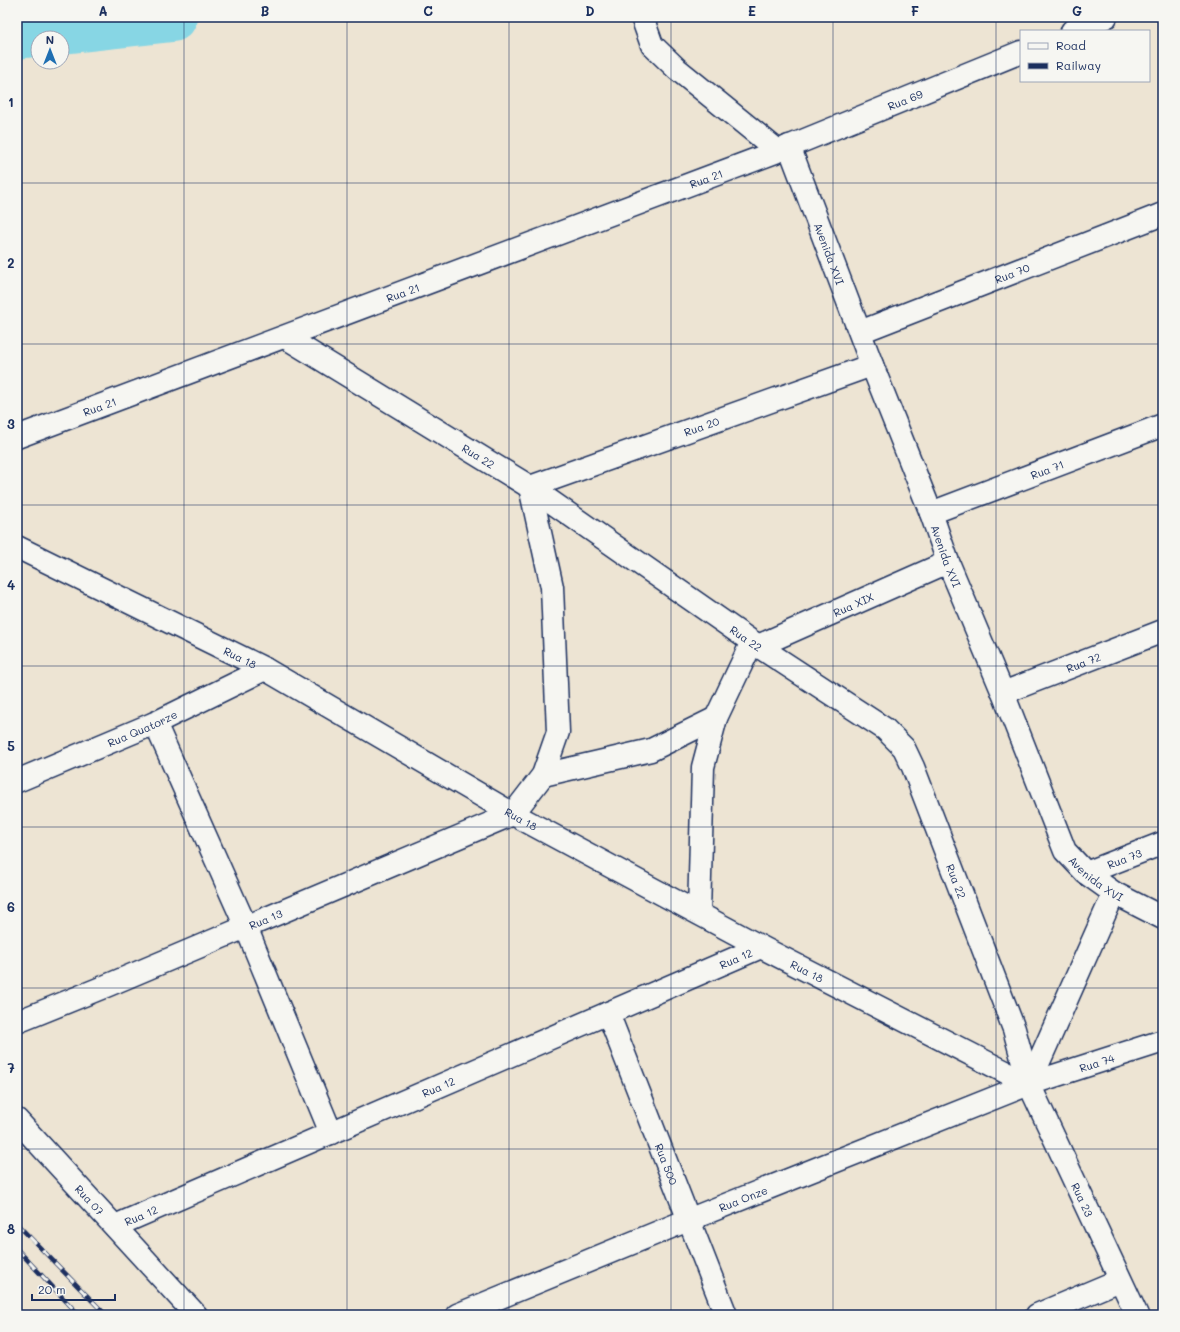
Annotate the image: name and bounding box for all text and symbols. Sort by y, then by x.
text: A [98,2,108,19]
text: B [261,2,270,19]
text: C [423,2,433,19]
text: D [585,2,595,19]
text: E [748,2,756,19]
text: F [911,2,919,19]
text: G [1072,2,1082,19]
north arrow [30,30,70,70]
legend [1020,30,1150,82]
text: N [46,32,54,47]
text: Road [1056,37,1086,53]
text: Railway [1056,57,1101,73]
street label: Rua 69 [885,85,925,113]
text: 1 [8,93,14,110]
street label: Rua 21 [687,165,725,191]
street label: Avenida XVI [811,220,848,287]
text: 2 [7,254,15,271]
street label: Rua 70 [992,259,1032,286]
street label: Rua 21 [384,279,421,305]
street label: Rua 21 [81,393,118,419]
street label: Rua 20 [682,413,721,439]
text: 3 [7,415,15,432]
street label: Rua 22 [459,440,498,471]
street label: Rua 71 [1028,456,1066,482]
street label: Avenida XVI [928,523,965,589]
text: 4 [7,576,15,593]
street label: Rua XIX [830,588,876,619]
street label: Rua 22 [727,621,765,654]
street label: Rua 18 [221,642,260,672]
street label: Rua 72 [1064,648,1103,675]
street label: Rua Quatorze [105,706,180,750]
text: 5 [7,737,15,754]
street label: Rua 18 [502,803,541,833]
street label: Rua 73 [1105,844,1144,872]
street label: Avenida XVI [1066,852,1126,904]
street label: Rua 22 [944,862,970,900]
text: 6 [7,898,15,915]
street label: Rua 13 [246,905,285,932]
street label: Rua 12 [717,944,754,972]
street label: Rua 18 [788,956,827,985]
street label: Rua 74 [1077,1049,1117,1075]
text: 7 [7,1059,15,1076]
street label: Rua 12 [419,1073,457,1100]
street label: Rua 500 [652,1141,682,1187]
street label: Rua 23 [1069,1180,1098,1219]
street label: Rua 07 [72,1181,108,1218]
street label: Rua Onze [716,1182,770,1215]
street label: Rua 12 [122,1201,160,1229]
text: 8 [7,1220,15,1237]
scale bar [32,1276,115,1302]
text: 20 m [38,1281,66,1297]

